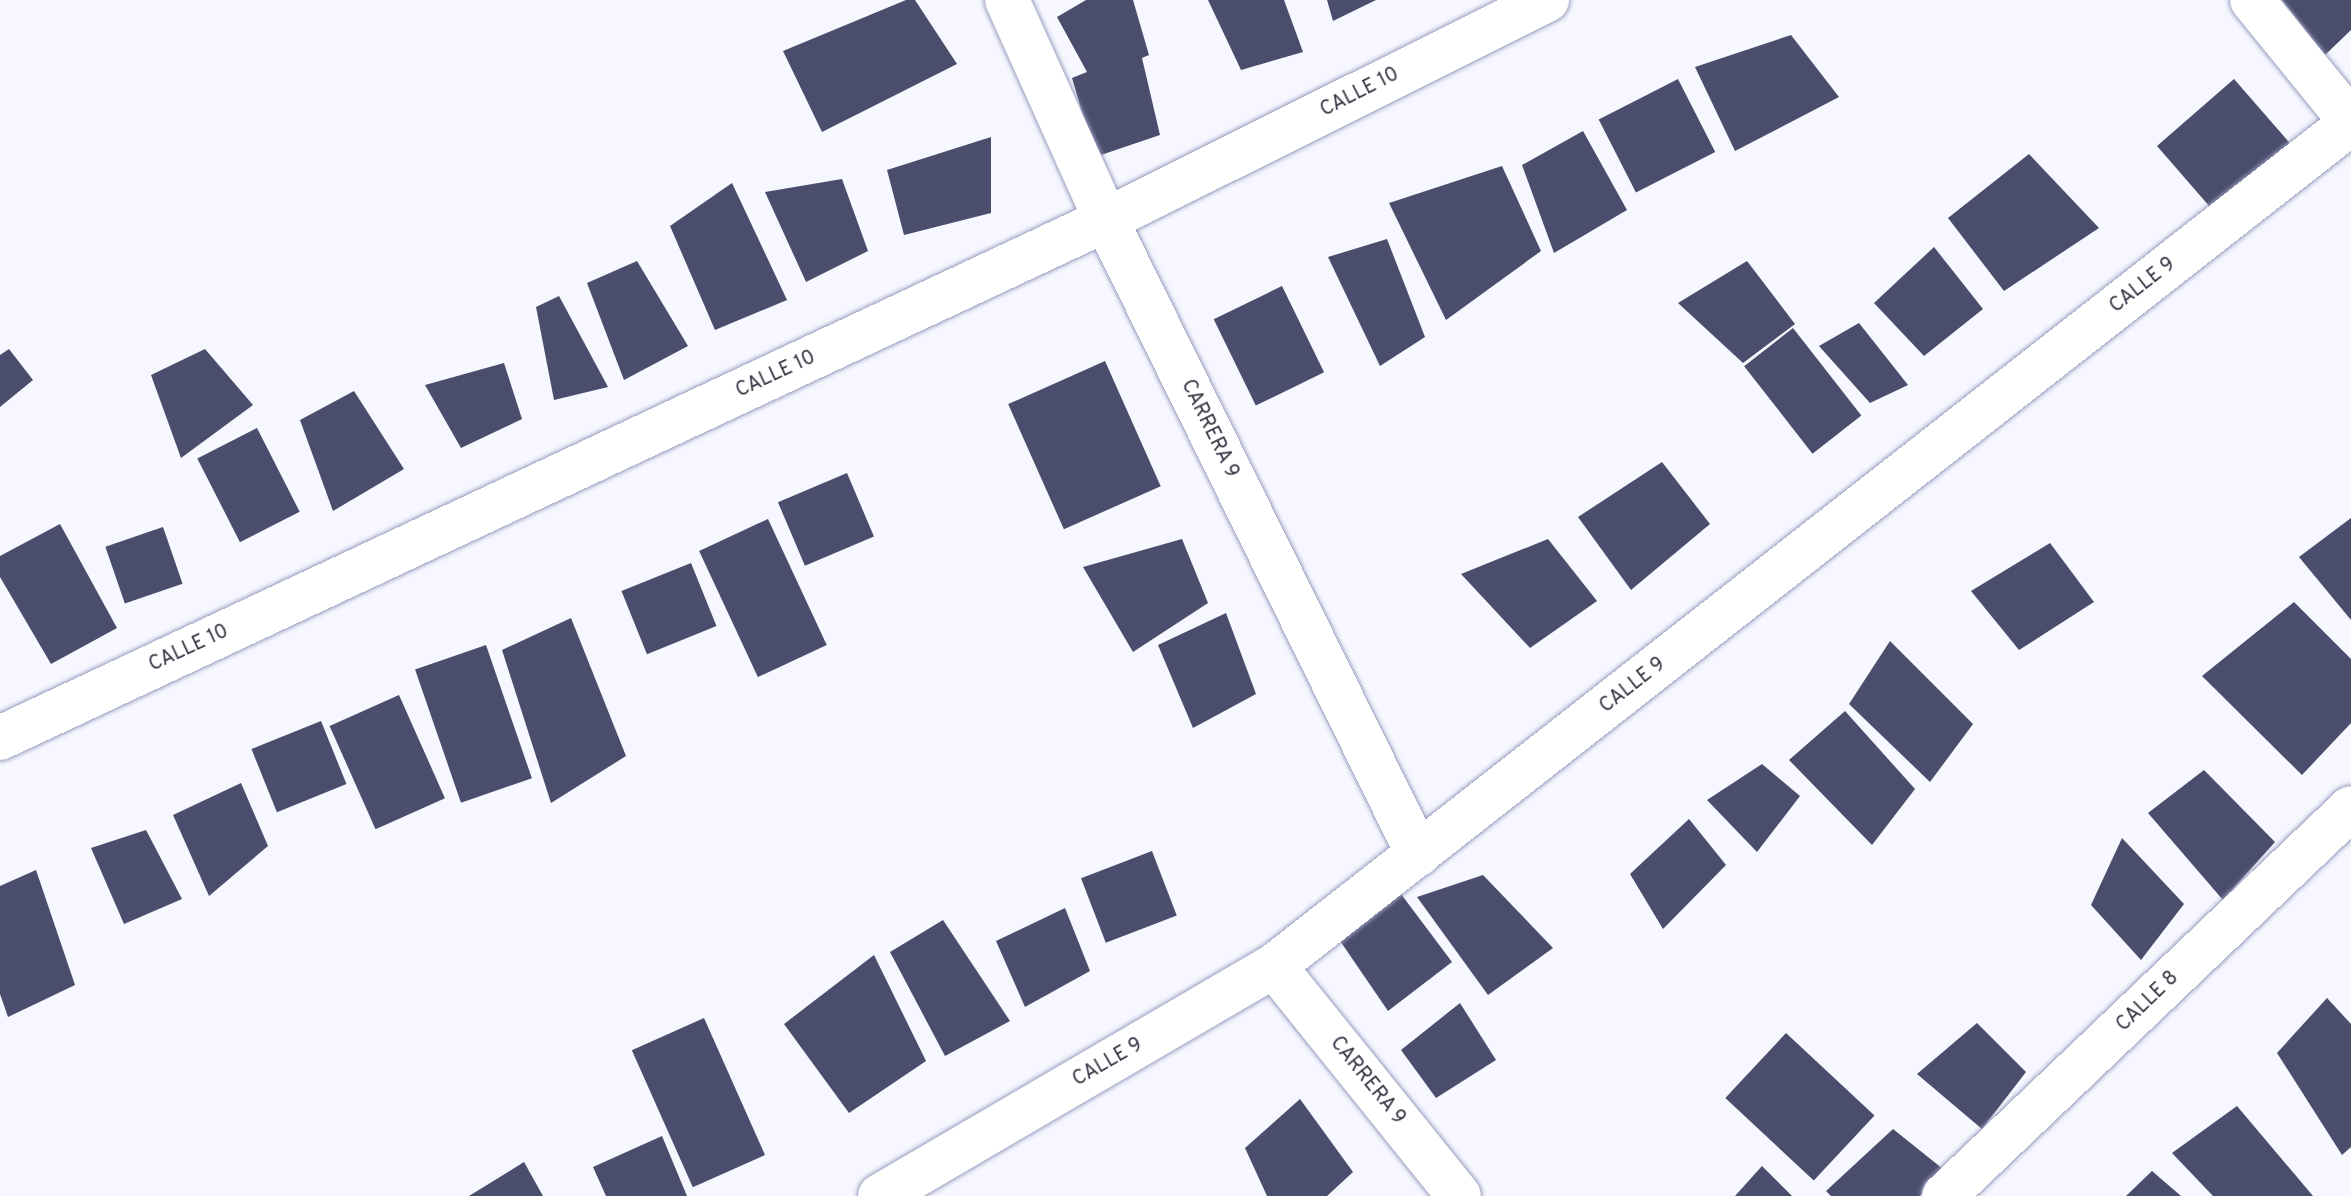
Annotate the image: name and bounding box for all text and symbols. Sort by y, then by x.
street label: CALLE 10 [1317,63,1403,123]
street label: CALLE 9 [2105,253,2181,319]
street label: CALLE 10 [732,346,820,404]
street label: CARRERA 9 [1175,376,1243,482]
street label: CALLE 10 [145,620,233,678]
street label: CALLE 9 [1595,653,1671,719]
street label: CALLE 8 [2112,967,2184,1037]
street label: CARRERA 9 [1324,1032,1410,1130]
street label: CALLE 9 [1069,1033,1147,1093]

